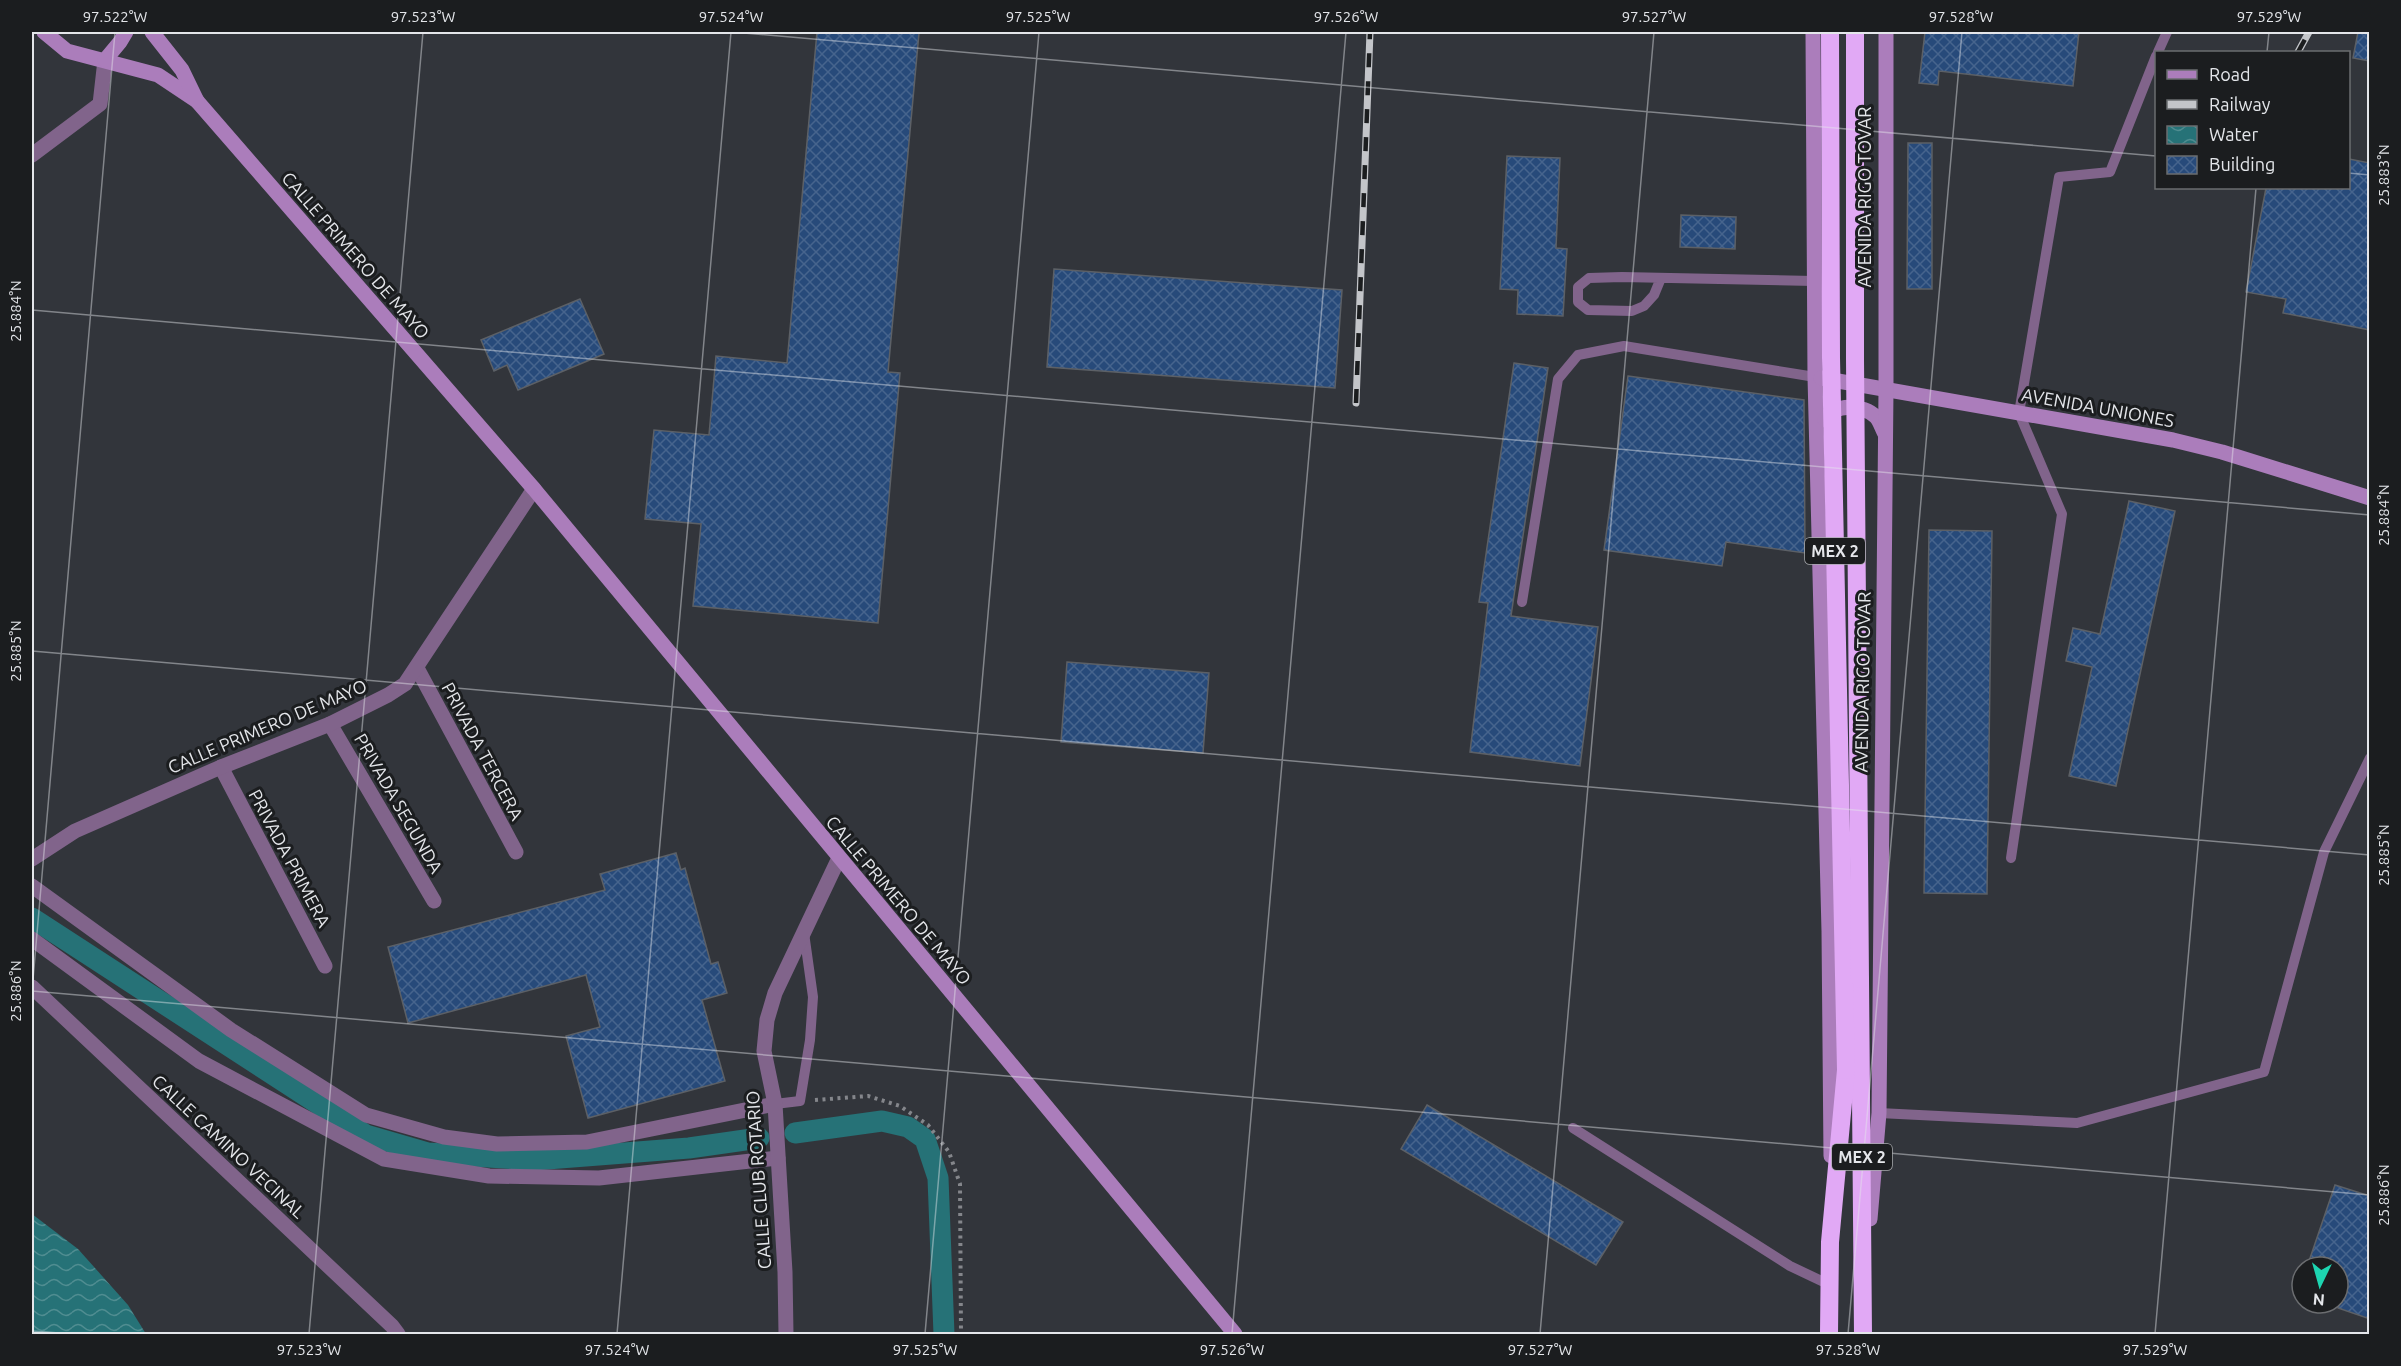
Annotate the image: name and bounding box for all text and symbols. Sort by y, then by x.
text: 97.522°W [83,8,147,25]
text: 97.523°W [391,8,455,25]
text: 97.524°W [699,8,763,25]
text: 97.525°W [1006,8,1070,25]
text: 97.526°W [1314,8,1378,25]
text: 97.527°W [1622,8,1686,25]
text: 97.528°W [1929,8,1993,25]
text: 97.529°W [2237,8,2301,25]
legend [2155,51,2350,189]
text: Road [2209,64,2251,84]
text: Railway [2209,94,2271,114]
street label: AVENIDA RIGO TOVAR [1854,107,1874,287]
text: Water [2209,124,2259,144]
text: 25.883°N [2375,144,2392,206]
text: Building [2209,154,2275,174]
street label: CALLE PRIMERO DE MAYO [278,168,434,342]
text: 25.884°N [7,280,24,342]
street label: AVENIDA UNIONES [2020,384,2176,430]
text: 25.884°N [2375,484,2392,546]
road number: MEX 2 [1805,538,1865,564]
street label: AVENIDA RIGO TOVAR [1850,591,1874,773]
text: 25.885°N [7,620,24,682]
street label: CALLE PRIMERO DE MAYO [165,675,369,777]
street label: PRIVADA TERCERA [438,679,528,823]
street label: PRIVADA SEGUNDA [351,730,447,877]
street label: PRIVADA PRIMERA [245,786,335,930]
street label: CALLE PRIMERO DE MAYO [823,812,975,988]
text: 25.885°N [2375,824,2392,886]
text: 25.886°N [7,960,24,1022]
street label: CALLE CAMINO VECINAL [149,1070,309,1222]
street label: CALLE CLUB ROTARIO [742,1090,774,1270]
road number: MEX 2 [1832,1144,1892,1170]
text: 25.886°N [2375,1164,2392,1226]
north arrow [2290,1255,2350,1315]
text: N [2312,1290,2325,1309]
text: 97.523°W [277,1341,341,1358]
text: 97.524°W [585,1341,649,1358]
text: 97.525°W [893,1341,957,1358]
text: 97.526°W [1200,1341,1264,1358]
text: 97.527°W [1508,1341,1572,1358]
text: 97.528°W [1816,1341,1880,1358]
text: 97.529°W [2123,1341,2187,1358]

